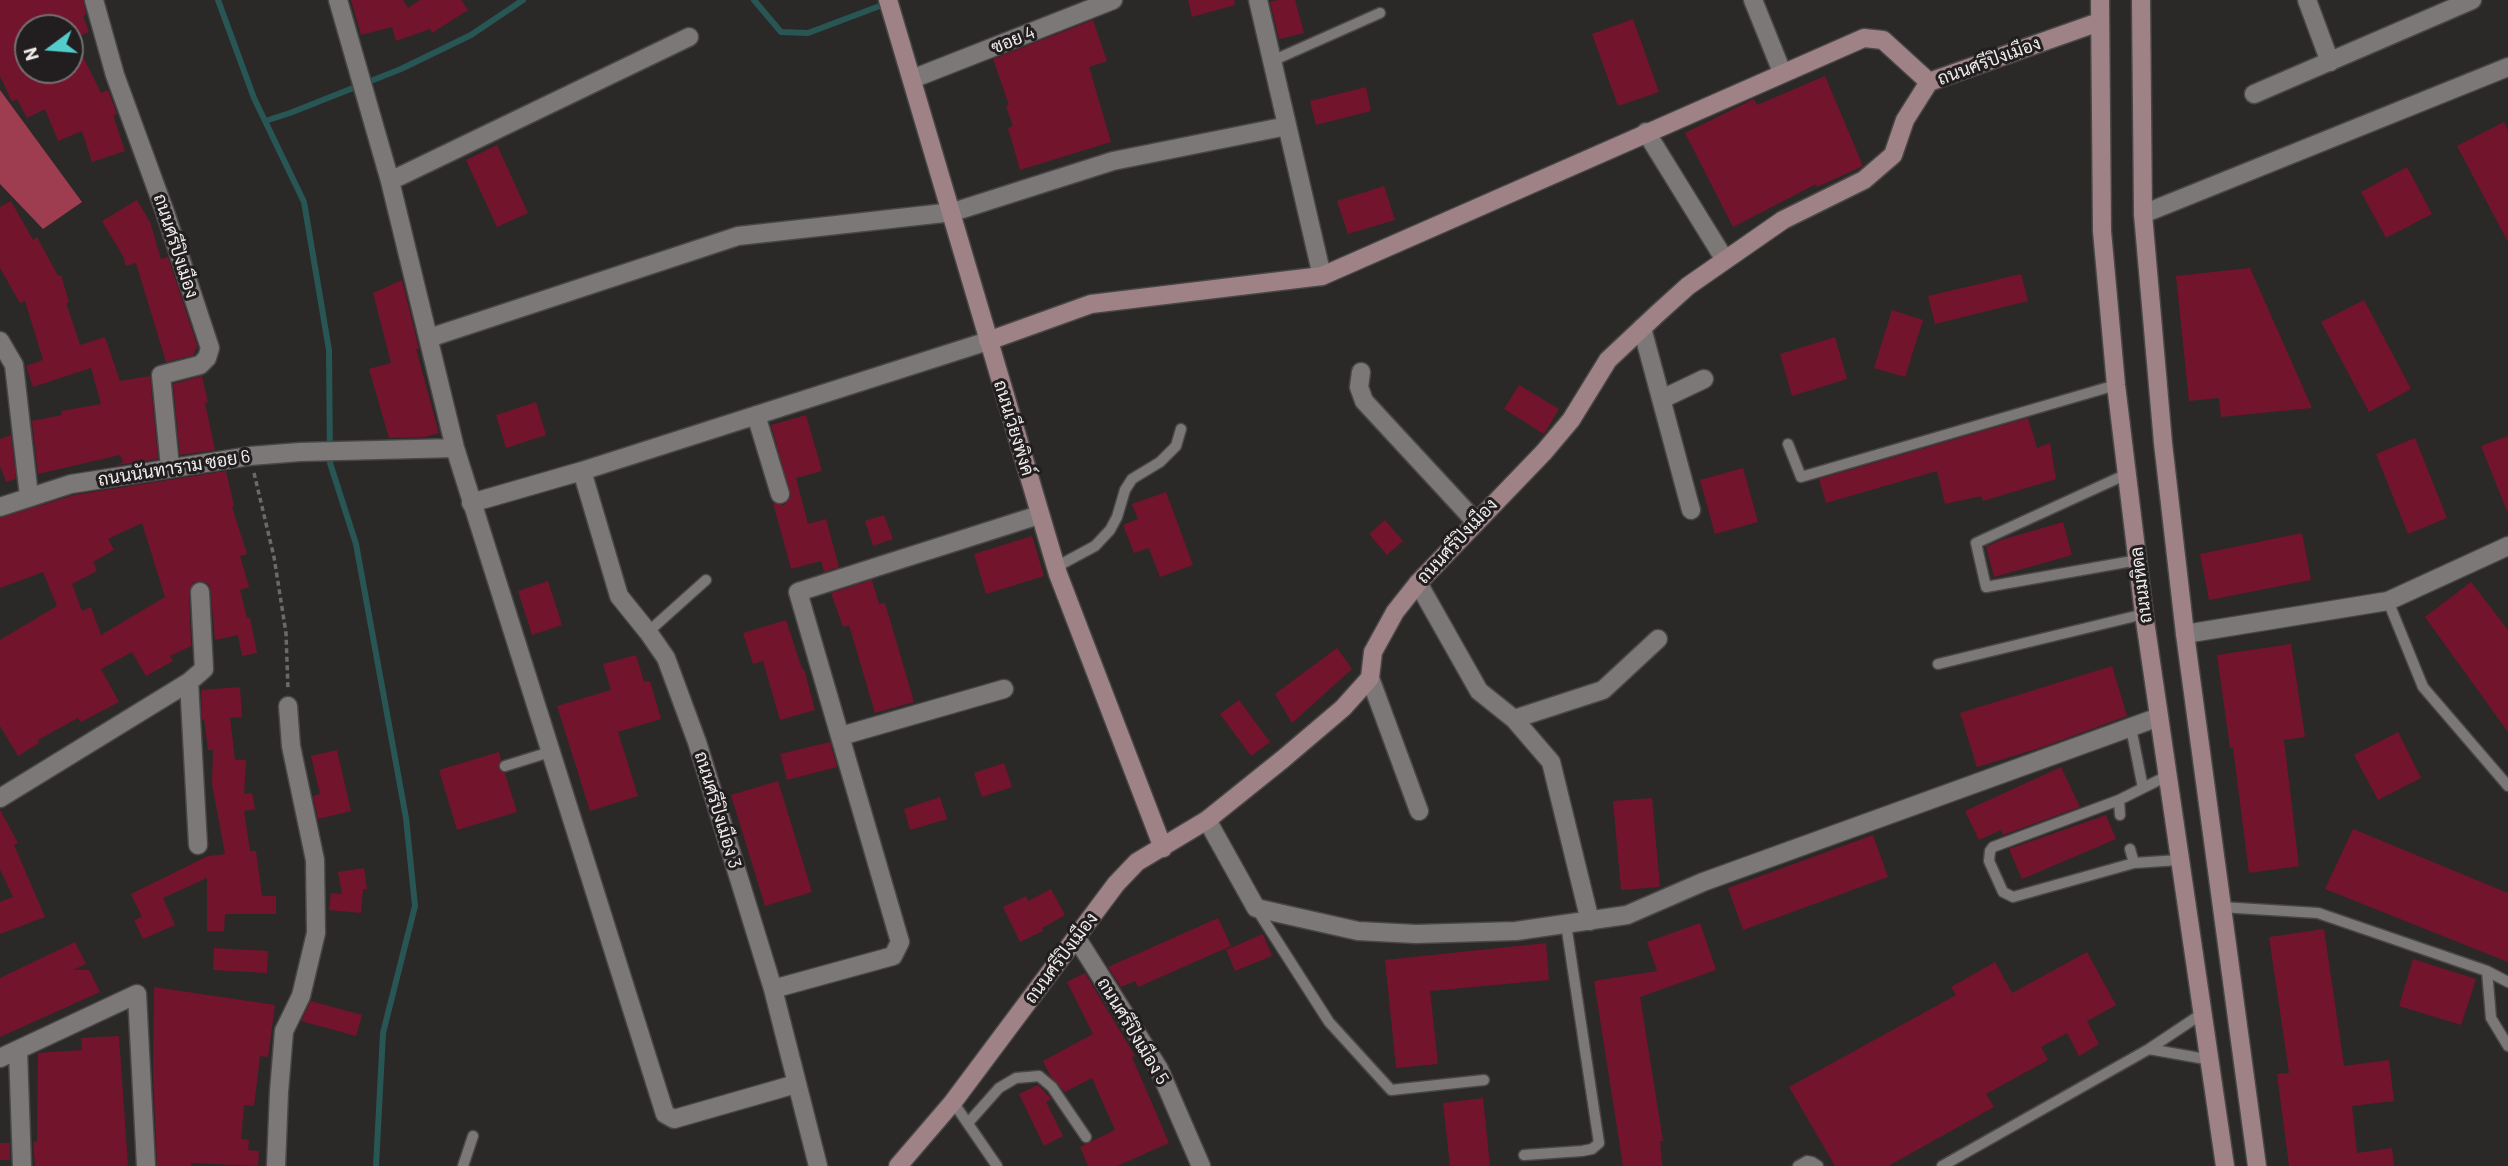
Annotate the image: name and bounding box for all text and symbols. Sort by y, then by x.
north arrow [14,14,84,84]
street label: ซอย 4 [988,21,1038,59]
street label: ถนนศรีปิงเมือง [1934,32,2044,90]
text: N [17,45,43,64]
street label: ถนนศรีปิงเมือง [149,191,203,301]
street label: ถนนเวียงพิงค์ [989,378,1039,478]
street label: ถนนนันทาราม ซอย 6 [96,445,252,491]
street label: ถนนศรีปิงเมือง [1412,494,1502,588]
street label: ถนนมหิดล [2126,545,2156,625]
street label: ถนนศรีปิงเมือง 3 [690,749,746,871]
street label: ถนนศรีปิงเมือง [1020,908,1102,1008]
street label: ถนนศรีปิงเมือง 5 [1093,974,1173,1088]

